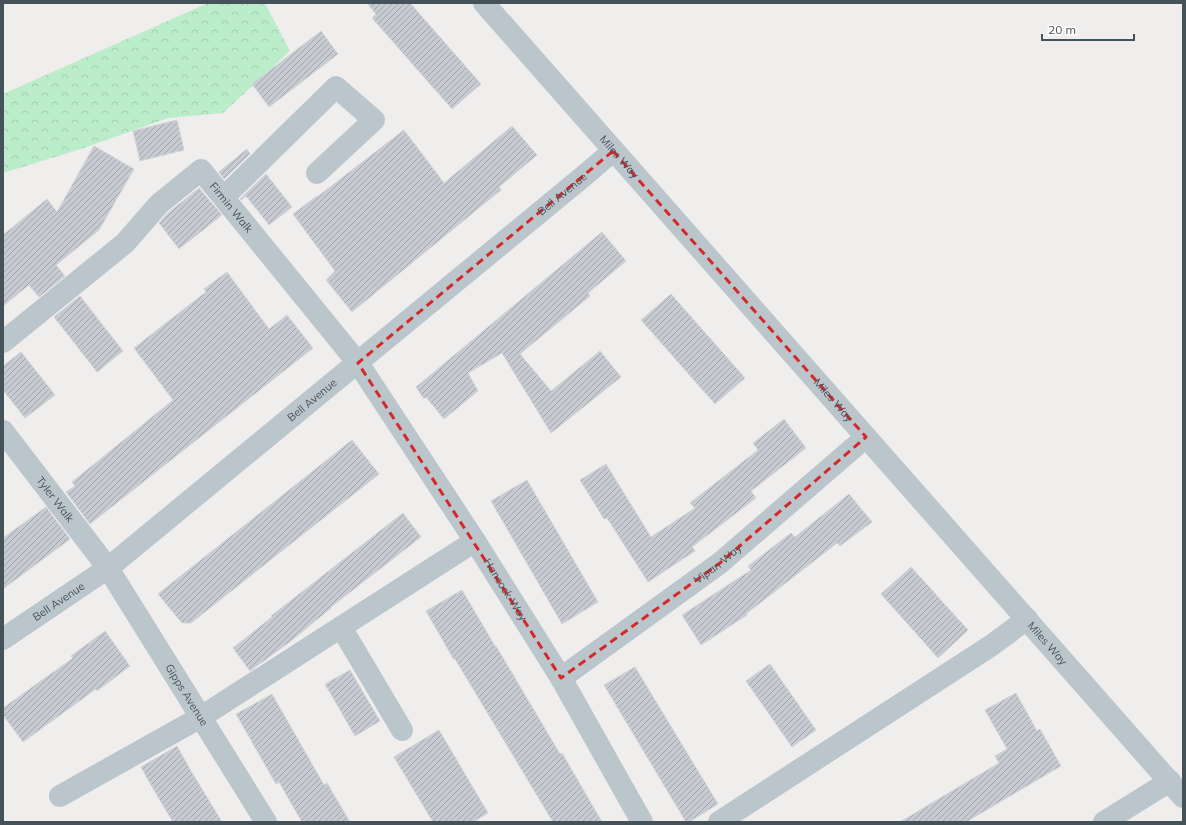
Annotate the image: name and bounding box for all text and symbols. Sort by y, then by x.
scale bar [1042,16,1134,42]
text: 20 m [1048,22,1076,37]
street label: Miles Way [597,132,642,182]
street label: Bell Avenue [534,169,590,218]
street label: Firmin Walk [207,179,256,236]
street label: Bell Avenue [284,376,340,424]
street label: Miles Way [811,376,856,425]
street label: Tyler Walk [33,474,77,525]
street label: Vipan Way [691,540,745,587]
street label: Hancock Way [481,556,530,624]
street label: Bell Avenue [30,579,87,624]
street label: Miles Way [1025,619,1071,668]
street label: Gipps Avenue [162,661,211,729]

